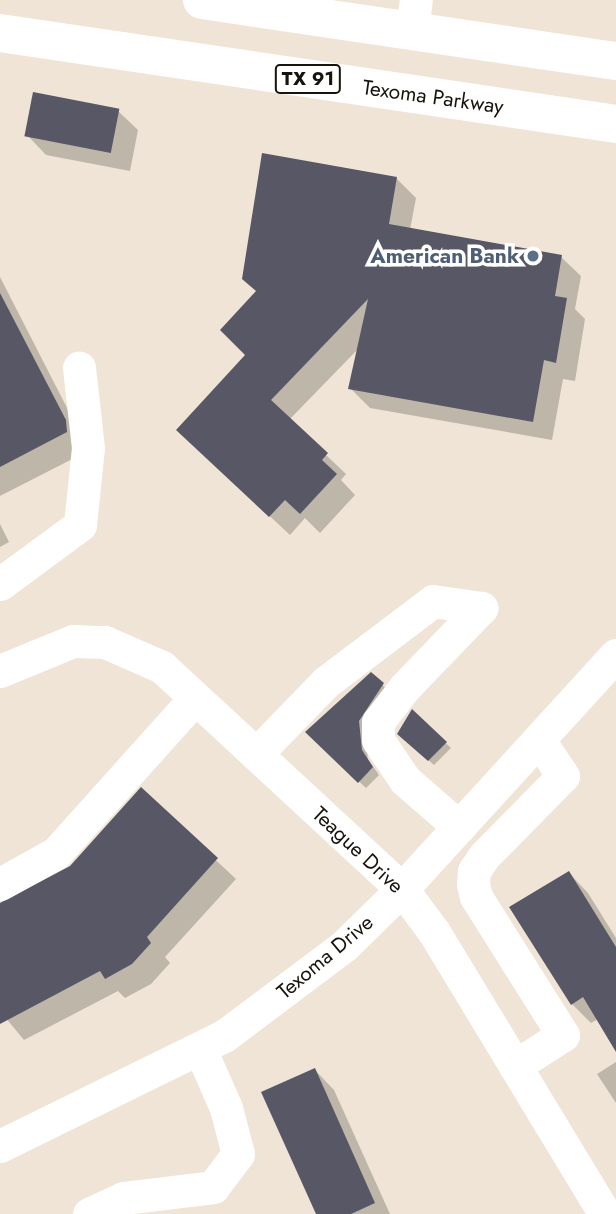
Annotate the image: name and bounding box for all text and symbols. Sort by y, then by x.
road number: TX 91 [275,64,341,94]
street label: Texoma Parkway [361,75,505,119]
place label: American Bank [370,243,519,269]
marker: American Bank [525,248,541,264]
street label: Teague Drive [307,801,409,899]
street label: Texoma Drive [272,910,378,1004]

